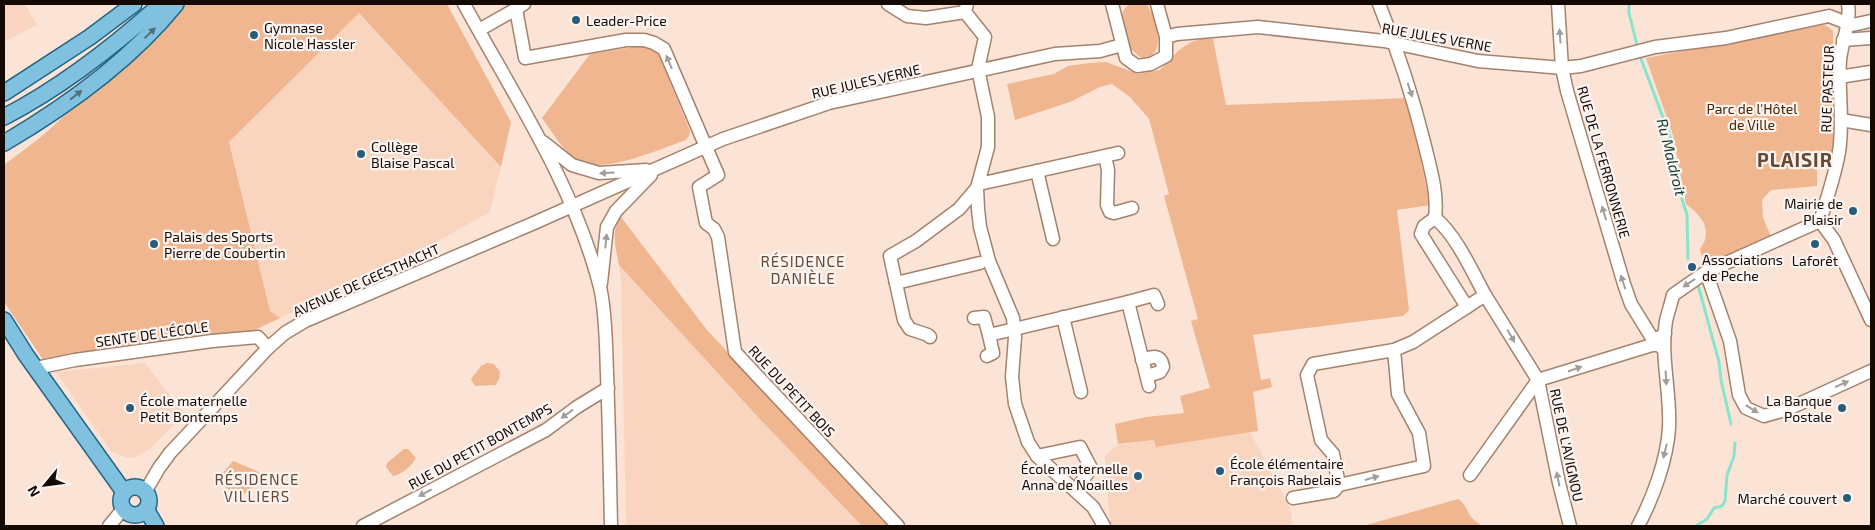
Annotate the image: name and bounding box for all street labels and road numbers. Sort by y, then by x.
street label: RUE JULES VERNE [1381,19,1493,55]
street label: RUE PASTEUR [1817,45,1837,133]
street label: RUE JULES VERNE [810,60,922,102]
street label: RUE DE LA FERRONNERIE [1574,84,1634,240]
street label: AVENUE DE GEESTHACHT [290,240,442,320]
street label: SENTE DE L'ÉCOLE [94,318,210,350]
street label: RUE DU PETIT BOIS [745,342,839,440]
street label: RUE DE L'AVIGNOU [1547,387,1587,503]
street label: RUE DU PETIT BONTEMPS [405,399,555,493]

